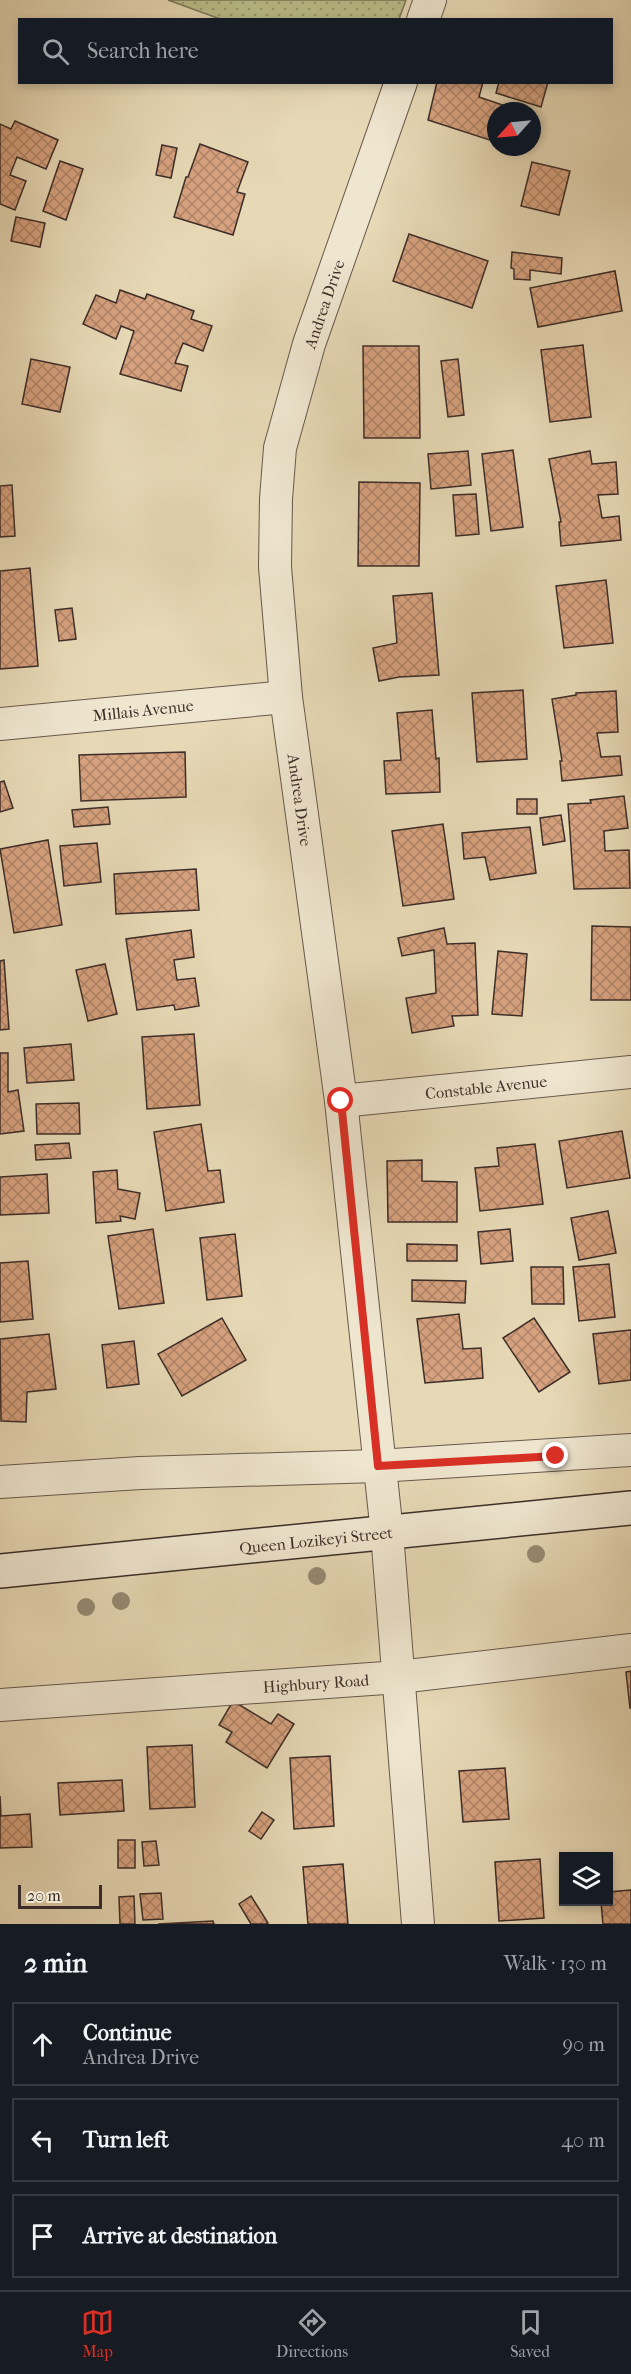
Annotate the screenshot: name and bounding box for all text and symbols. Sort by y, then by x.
search box [18,18,613,84]
icon: search [39,35,72,68]
text: Search here [87,38,199,64]
north arrow [487,102,541,156]
street label: Andrea Drive [300,257,349,352]
street label: Millais Avenue [92,696,195,725]
street label: Andrea Drive [283,752,315,847]
street label: Constable Avenue [424,1072,548,1103]
route start [327,1087,353,1113]
route end [542,1442,568,1468]
street label: Queen Lozikeyi Street [238,1523,394,1558]
street label: Highbury Road [262,1670,370,1697]
map controls [559,1852,613,1906]
button: layers [559,1852,613,1906]
scale bar [18,1882,102,1910]
text: 20 m [27,1886,61,1905]
text: 2 min [24,1948,87,1979]
text: Walk · 130 m [504,1952,607,1975]
text: Continue [83,2020,172,2046]
icon: ahead [26,2028,59,2061]
text: 90 m [563,2033,605,2056]
text: Andrea Drive [83,2046,199,2069]
icon: left [26,2124,59,2157]
text: Turn left [83,2127,169,2153]
text: 40 m [561,2129,605,2152]
icon: arrive [26,2220,59,2253]
text: Arrive at destination [83,2223,277,2249]
tab: Map [81,2306,114,2361]
tab: Directions [276,2306,348,2361]
tab: Saved [510,2306,550,2361]

